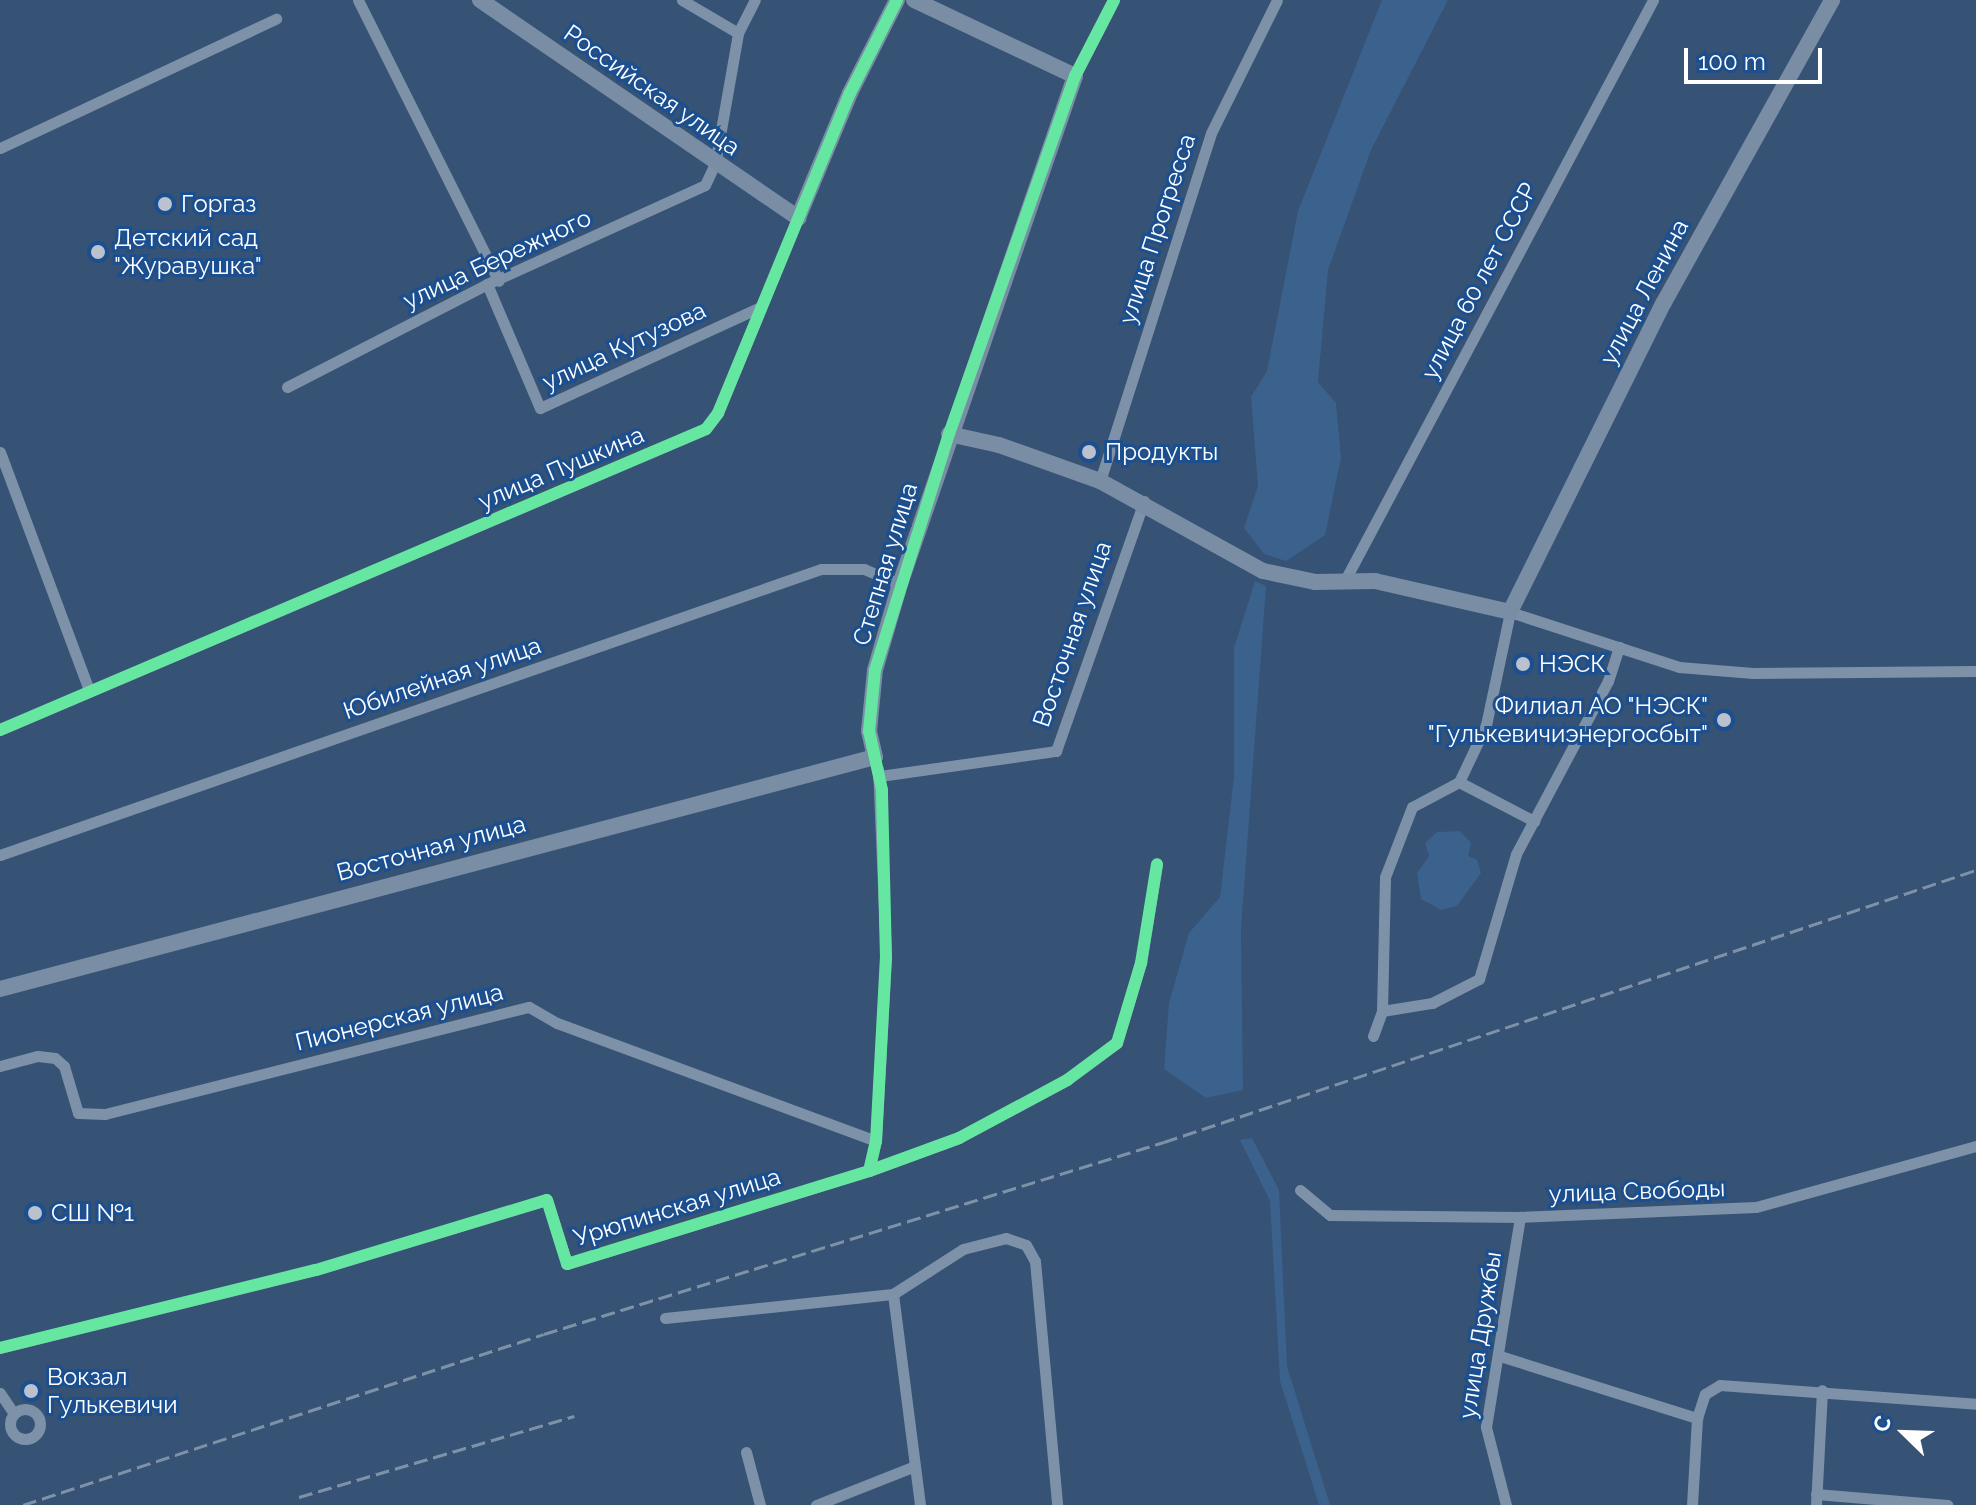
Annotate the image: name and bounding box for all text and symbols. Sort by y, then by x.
street label: Российская улица [558,18,746,162]
scale bar [1688,32,1826,82]
text: 100 m [1698,47,1766,76]
street label: улица Прогресса [1113,130,1201,328]
street label: улица 60 лет СССР [1415,178,1543,384]
place label: Горгаз [181,190,256,218]
marker: Горгаз [156,195,174,213]
street label: улица Бережного [399,203,595,315]
street label: улица Ленина [1594,214,1694,370]
place label: Детский сад "Журавушка" [114,224,262,280]
marker: Детский сад "Журавушка" [89,243,107,261]
street label: улица Кутузова [538,296,710,396]
street label: улица Пушкина [474,420,648,516]
place label: Продукты [1105,438,1218,466]
marker: Продукты [1080,443,1098,461]
street label: Степная улица [847,479,923,649]
street label: Восточная улица [1027,537,1117,731]
street label: Юбилейная улица [339,631,545,725]
place label: НЭСК [1539,650,1606,678]
marker: НЭСК [1514,655,1532,673]
place label: Филиал АО "НЭСК" "Гулькевичиэнергосбыт" [1428,692,1708,748]
marker: Филиал АО "НЭСК" "Гулькевичиэнергосбыт" [1715,711,1733,729]
street label: Восточная улица [333,809,529,887]
street label: Пионерская улица [292,977,506,1057]
street label: Урюпинская улица [570,1162,784,1252]
street label: улица Свободы [1548,1174,1726,1208]
place label: СШ №1 [51,1199,134,1227]
marker: СШ №1 [26,1204,44,1222]
street label: улица Дружбы [1453,1249,1507,1421]
place label: Вокзал Гулькевичи [47,1363,177,1419]
marker: Вокзал Гулькевичи [22,1382,40,1400]
north arrow [1864,1393,1944,1473]
text: С [1867,1412,1897,1436]

